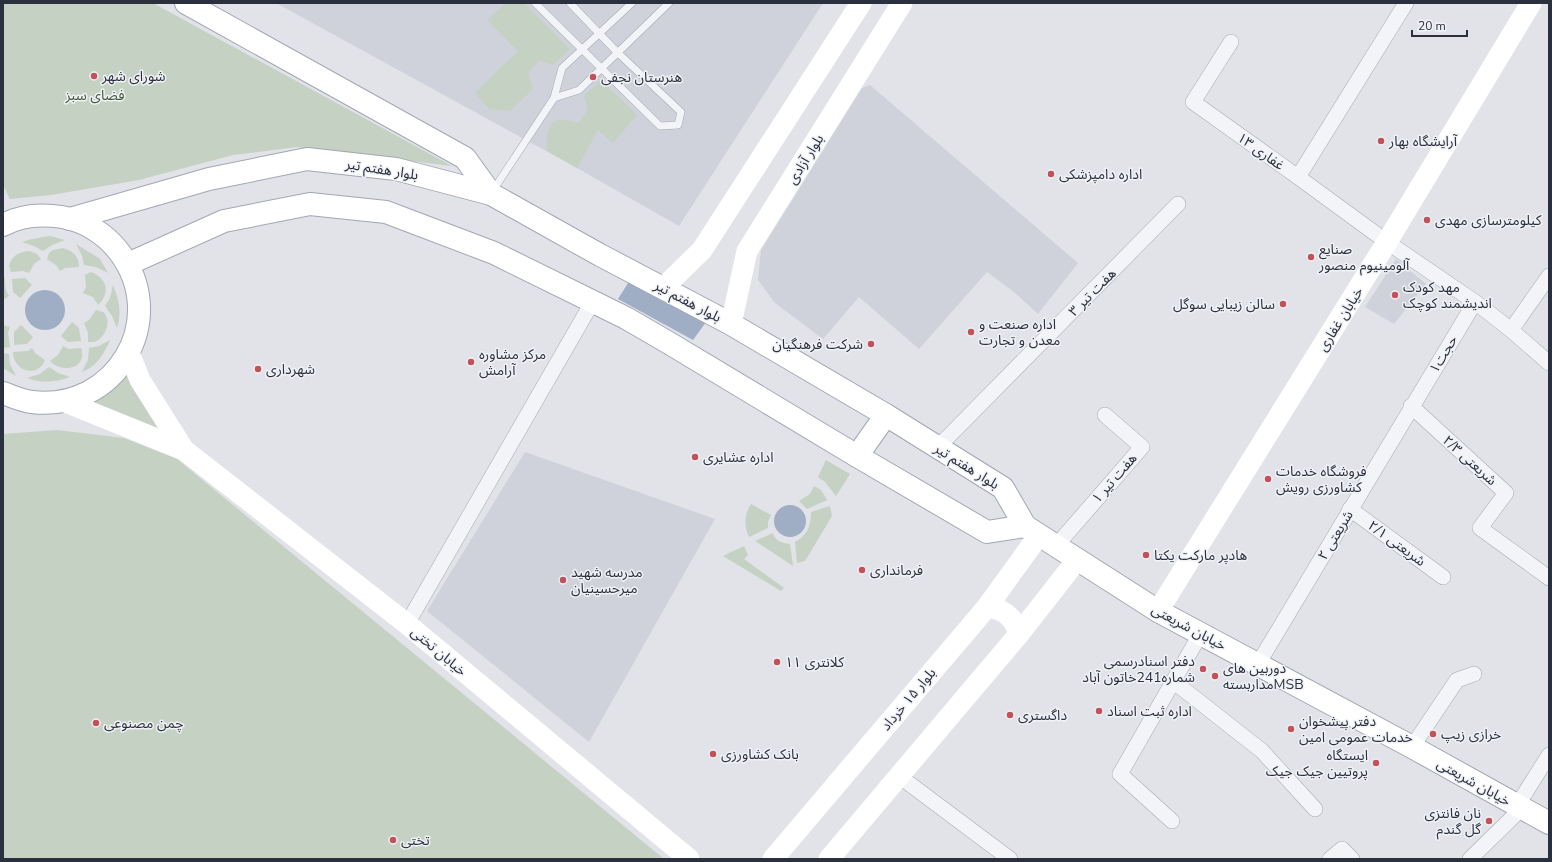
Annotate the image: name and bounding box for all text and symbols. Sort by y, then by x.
scale bar [1412,12,1467,38]
text: 20 m [1418,18,1446,34]
place label: شورای شهر [101,67,166,86]
place label: هنرستان نجفی [601,68,682,87]
marker: شورای شهر [89,71,99,81]
marker: هنرستان نجفی [588,72,598,82]
park label: فضای سبز [64,86,125,105]
street label: غفاری ۱۳ [1233,128,1288,175]
street label: بلوار آزادی [783,131,828,188]
place label: آرایشگاه بهار [1388,132,1458,151]
marker: آرایشگاه بهار [1376,136,1386,146]
street label: بلوار هفتم تیر [343,154,420,186]
place label: اداره دامپزشکی [1059,165,1142,184]
marker: اداره دامپزشکی [1046,169,1056,179]
place label: کیلومترسازی مهدی [1435,211,1542,230]
marker: کیلومترسازی مهدی [1422,215,1432,225]
place label: صنایع آلومینیوم منصور [1318,240,1410,276]
marker: صنایع آلومینیوم منصور [1306,252,1316,262]
street label: هفت تیر ۳ [1064,264,1120,320]
street label: بلوار هفتم تیر [650,275,725,328]
place label: مهد کودک اندیشمند کوچک [1403,278,1492,313]
street label: خیابان غفاری [1313,284,1368,355]
marker: مهد کودک اندیشمند کوچک [1390,290,1400,300]
place label: سالن زیبایی سوگل [1173,295,1275,314]
marker: سالن زیبایی سوگل [1278,299,1288,309]
place label: اداره صنعت و معدن و تجارت [979,315,1060,350]
marker: اداره صنعت و معدن و تجارت [966,327,976,337]
street label: حجت۱ [1425,332,1462,377]
place label: شرکت فرهنگیان [772,335,863,354]
marker: شرکت فرهنگیان [866,339,876,349]
place label: مرکز مشاوره آرامش [479,345,546,380]
marker: مرکز مشاوره آرامش [466,357,476,367]
place label: شهرداری [266,360,315,379]
marker: شهرداری [253,364,263,374]
street label: شریعتی ۲/۳ [1439,431,1501,490]
street label: بلوار هفتم تیر [929,438,1003,495]
place label: اداره عشایری [703,448,774,467]
street label: هفت تیر ۱ [1087,449,1141,507]
marker: اداره عشایری [690,452,700,462]
place label: فروشگاه خدمات کشاورزی رویش [1276,462,1367,497]
marker: فروشگاه خدمات کشاورزی رویش [1263,474,1273,484]
street label: شریعتی ۲ [1313,507,1358,564]
street label: شریعتی ۲/۱ [1364,516,1429,571]
place label: هادپر مارکت یکتا [1154,546,1247,565]
marker: هادپر مارکت یکتا [1141,550,1151,560]
place label: فرمانداری [870,561,923,580]
place label: مدرسه شهید میرحسینیان [571,563,643,598]
marker: فرمانداری [857,565,867,575]
marker: مدرسه شهید میرحسینیان [558,575,568,585]
street label: خیابان شریعتی [1148,600,1229,655]
street label: خیابان تختی [407,623,471,680]
place label: دفتر اسنادرسمی شماره241خاتون آباد [1082,652,1195,687]
place label: کلانتری ۱۱ [785,653,844,672]
marker: کلانتری ۱۱ [772,657,782,667]
place label: دوربین های مداربستهMSB [1223,659,1304,694]
street label: بلوار ۱۵ خرداد [877,664,940,735]
marker: دفتر اسنادرسمی شماره241خاتون آباد [1198,664,1208,674]
marker: دوربین های مداربستهMSB [1210,671,1220,681]
place label: اداره ثبت اسناد [1107,702,1192,721]
place label: داگستری [1018,706,1067,725]
marker: اداره ثبت اسناد [1094,706,1104,716]
marker: داگستری [1005,710,1015,720]
place label: دفتر پیشخوان خدمات عمومی امین [1299,712,1413,747]
place label: چمن مصنوعی [104,714,184,733]
marker: چمن مصنوعی [91,718,101,728]
marker: دفتر پیشخوان خدمات عمومی امین [1286,724,1296,734]
place label: خرازی زیپ [1441,725,1501,744]
marker: خرازی زیپ [1428,729,1438,739]
place label: بانک کشاورزی [721,745,799,764]
place label: ایستگاه پروتیین جیک جیک [1266,746,1368,781]
marker: بانک کشاورزی [708,749,718,759]
street label: خیابان شریعتی [1433,754,1514,811]
marker: ایستگاه پروتیین جیک جیک [1371,758,1381,768]
place label: نان فانتزی گل گندم [1424,804,1481,840]
marker: نان فانتزی گل گندم [1484,816,1494,826]
place label: تختی [401,831,430,850]
marker: تختی [388,835,398,845]

